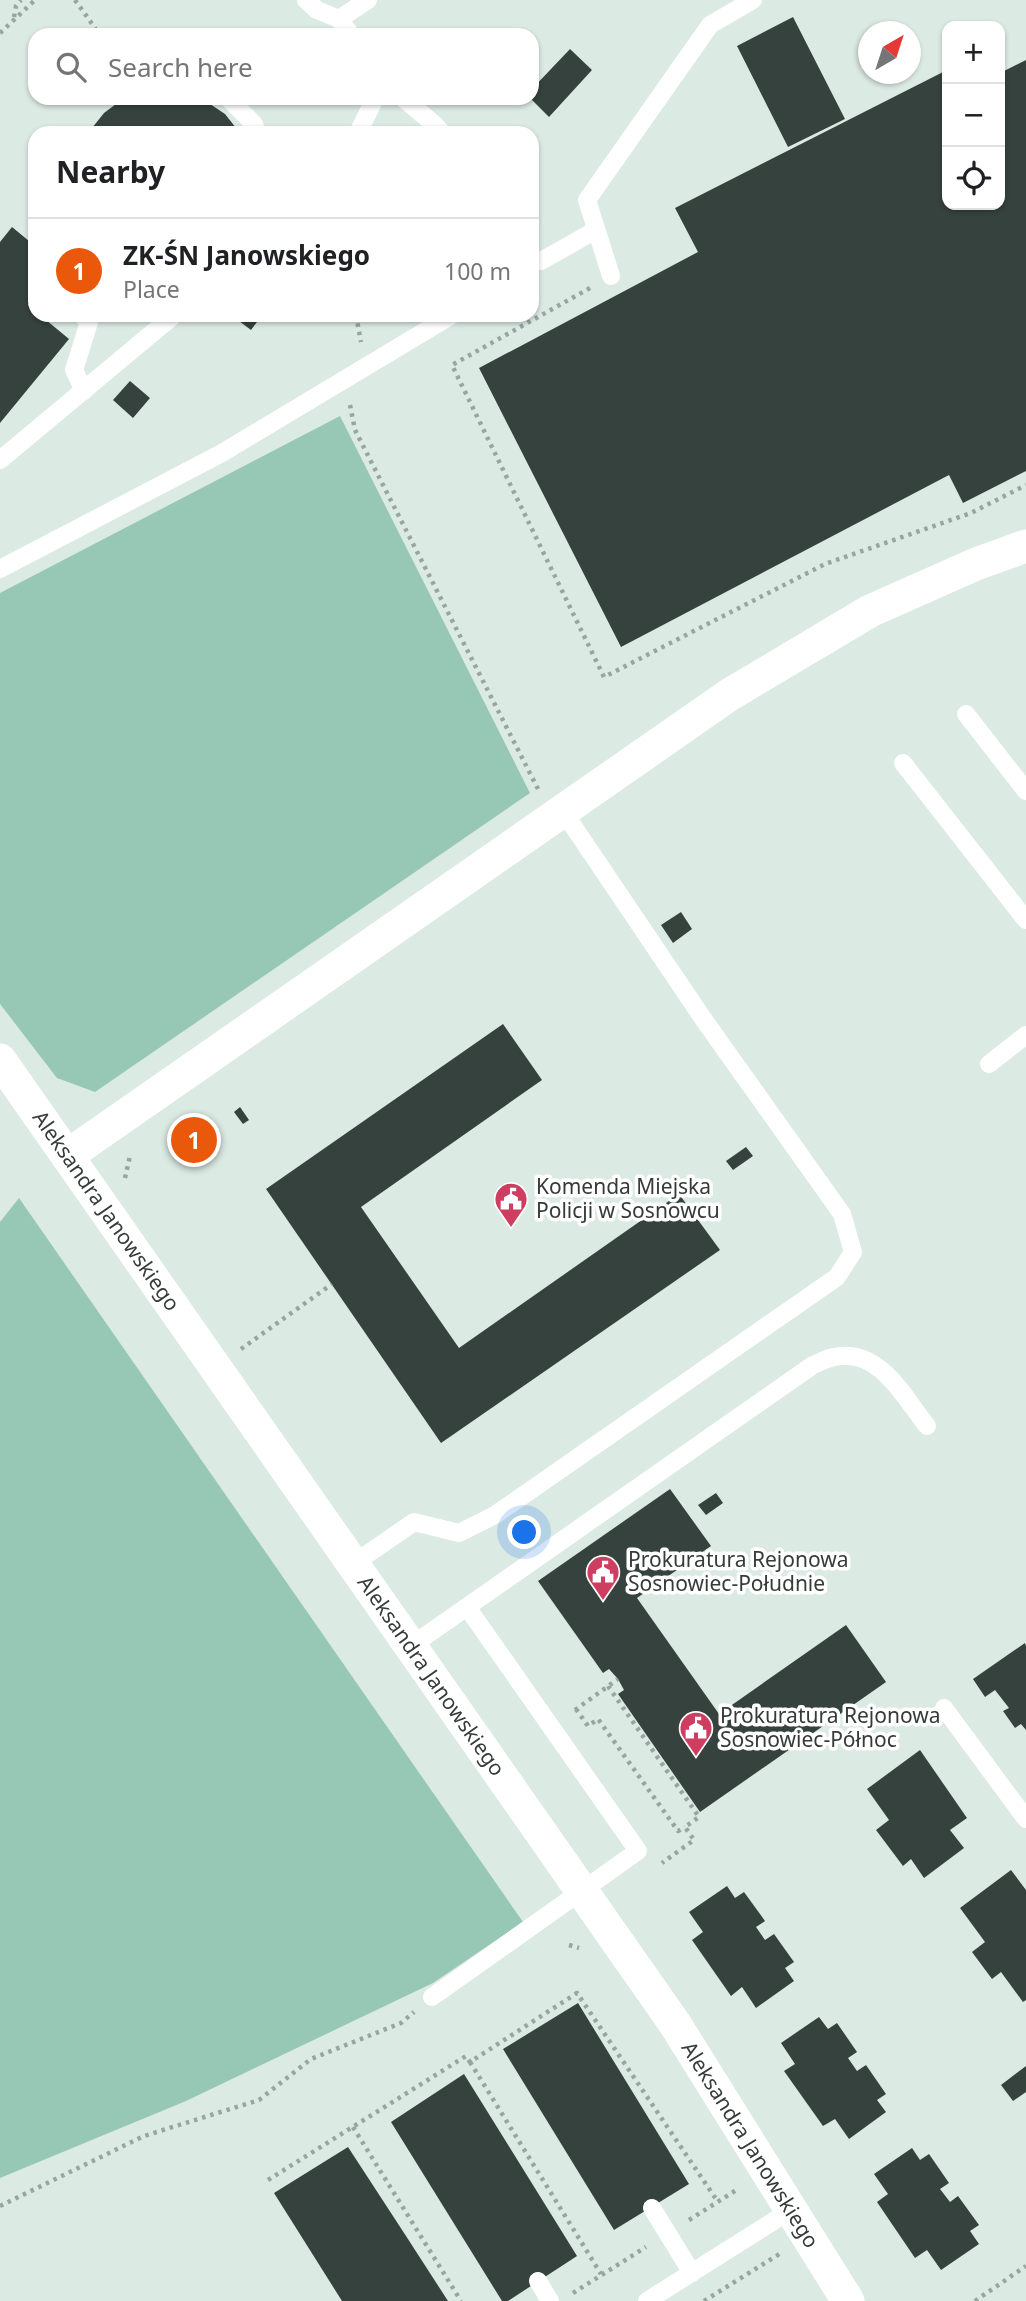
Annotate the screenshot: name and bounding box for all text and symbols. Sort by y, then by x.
north arrow [858,21,921,84]
map controls [942,21,1005,210]
button: + [942,21,1005,84]
search box [28,28,539,105]
icon: search [52,48,90,86]
text: Search here [108,49,253,85]
button: − [942,84,1005,147]
button: locate [942,147,1005,210]
text: Nearby [56,151,165,192]
text: ZK-ŚN Janowskiego [123,237,370,273]
text: 1 [72,255,86,287]
text: 100 m [444,255,511,287]
text: Place [123,273,180,305]
street label: Aleksandra Janowskiego [27,1105,187,1316]
pin: 1 [171,1114,217,1166]
place label: Komenda Miejska Policji w Sosnowcu [536,1172,720,1224]
public building icon: Komenda Miejska Policji w Sosnowcu [492,1180,530,1229]
your location [507,1515,541,1549]
place label: Prokuratura Rejonowa Sosnowiec-Południe [628,1545,849,1597]
public building icon: Prokuratura Rejonowa Sosnowiec-Południe [584,1553,622,1602]
street label: Aleksandra Janowskiego [352,1570,512,1781]
place label: Prokuratura Rejonowa Sosnowiec-Północ [720,1701,941,1753]
public building icon: Prokuratura Rejonowa Sosnowiec-Północ [677,1709,715,1758]
street label: Aleksandra Janowskiego [676,2036,826,2253]

